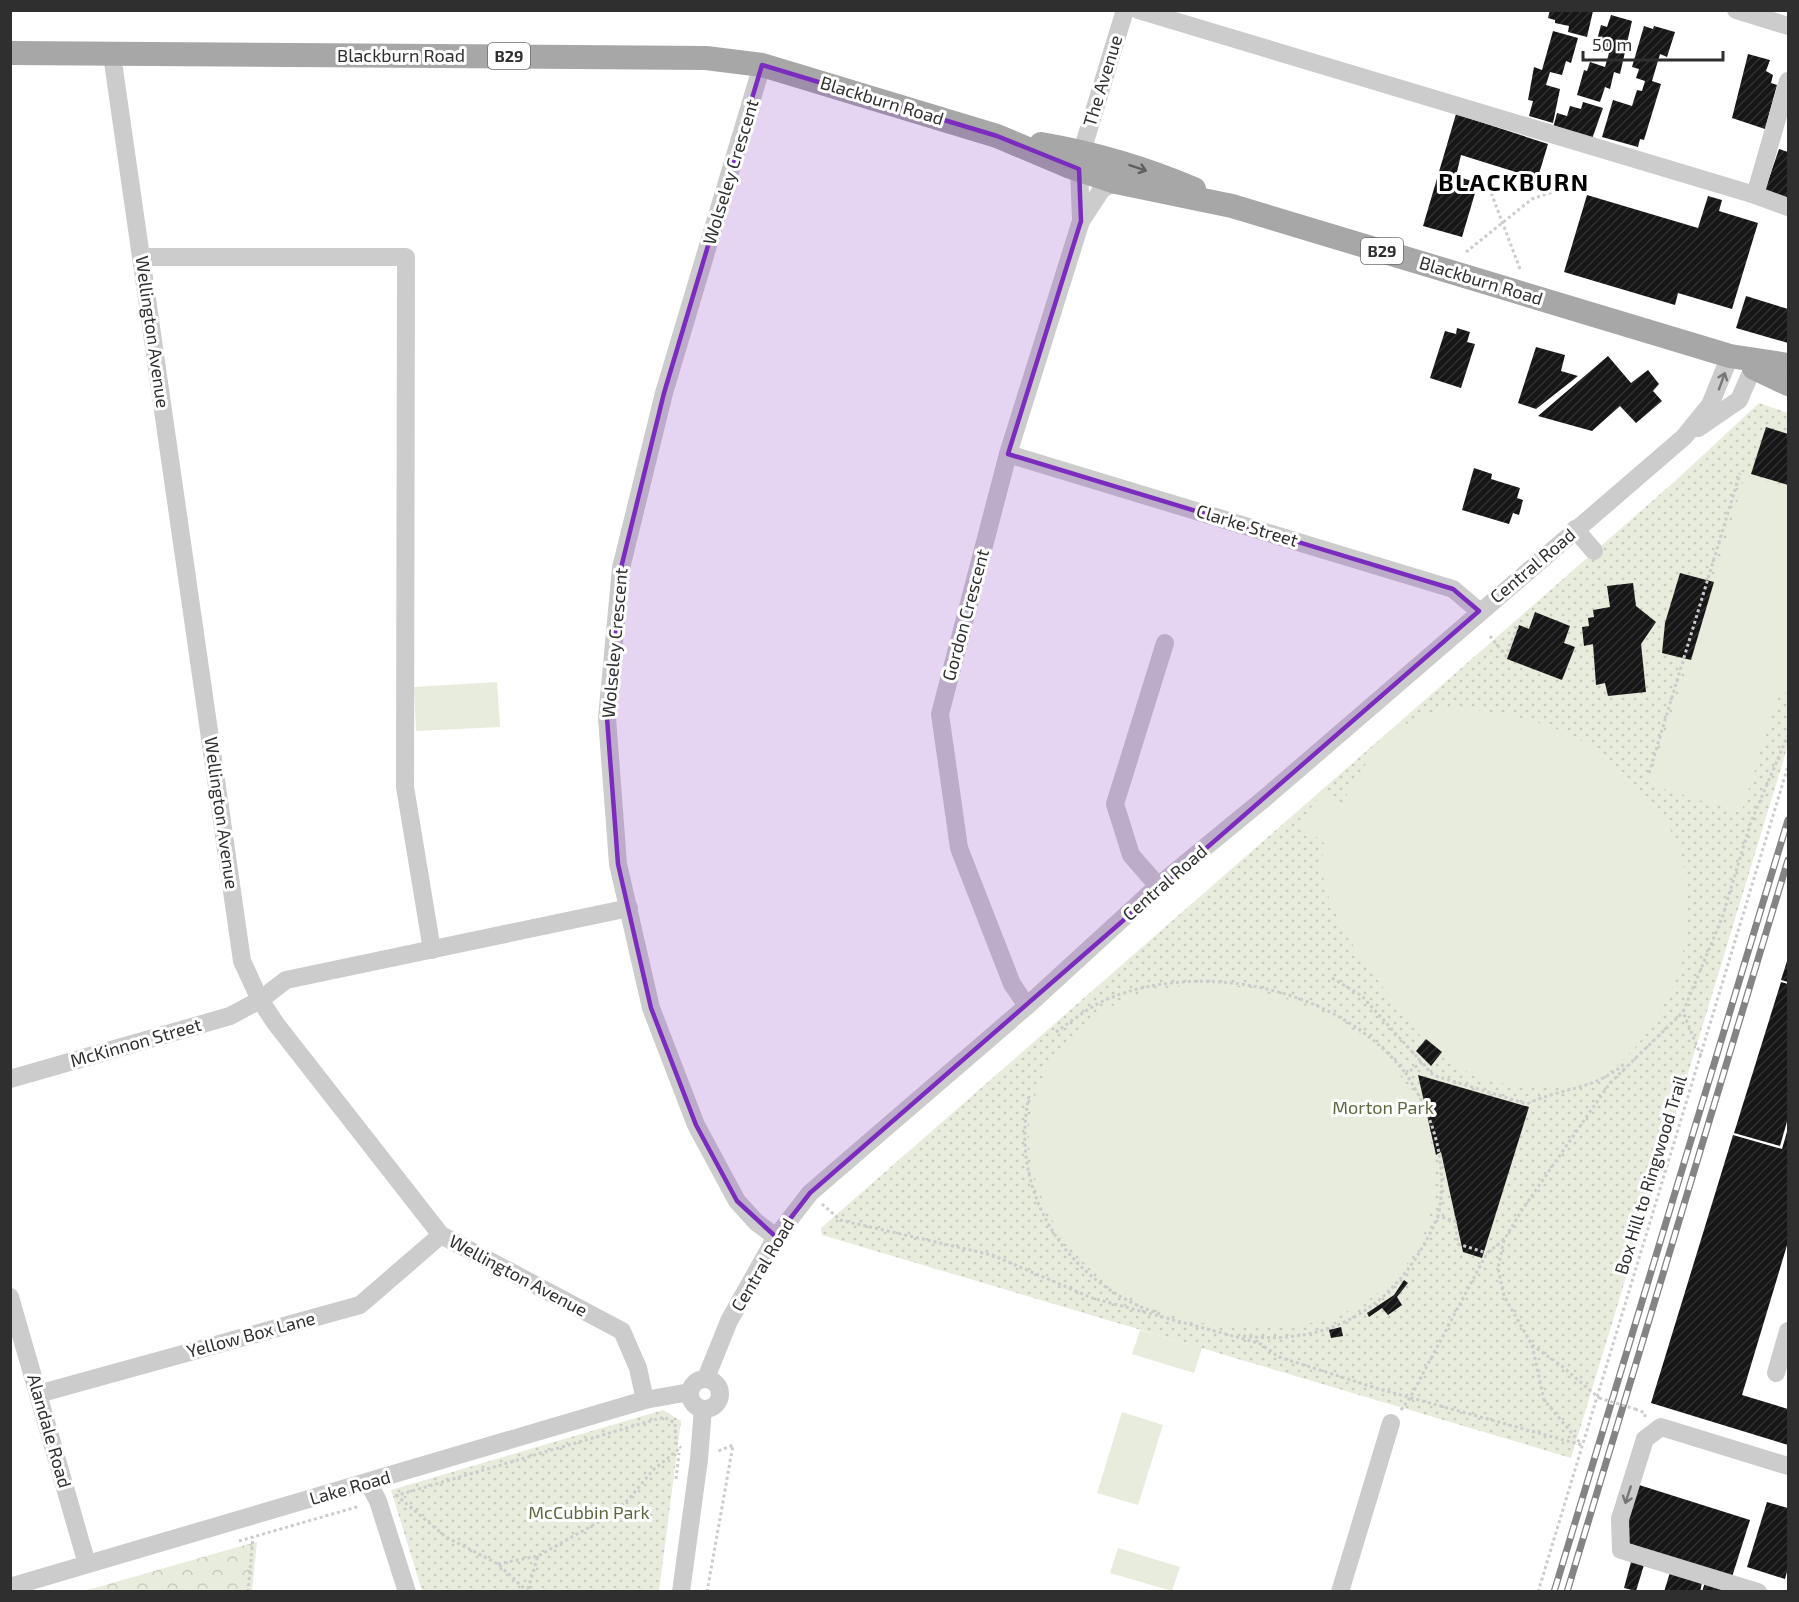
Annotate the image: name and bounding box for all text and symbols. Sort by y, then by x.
scale bar [1583,24,1722,62]
street label: The Avenue [1078,32,1126,129]
text: 50 m [1592,33,1632,55]
road number: B29 [488,43,530,69]
street label: Blackburn Road [337,44,465,66]
street label: Blackburn Road [818,71,947,129]
street label: Wolseley Crescent [697,96,763,247]
one-way arrow [1128,163,1147,174]
district label: BLACKBURN [1438,167,1590,196]
road number: B29 [1361,238,1403,264]
street label: Blackburn Road [1417,251,1546,309]
street label: Wellington Avenue [131,254,175,409]
one-way arrow [1717,372,1728,391]
street label: Clarke Street [1194,499,1301,551]
street label: Central Road [1485,523,1580,607]
street label: Gordon Crescent [937,546,993,683]
street label: Wolseley Crescent [596,567,632,719]
street label: Wellington Avenue [200,735,244,890]
street label: Central Road [1118,840,1211,925]
street label: McKinnon Street [68,1013,204,1071]
street label: Box Hill to Ringwood Trail [1609,1072,1691,1277]
park label: Morton Park [1332,1096,1434,1118]
street label: Central Road [726,1214,799,1315]
street label: Wellington Avenue [446,1229,591,1321]
street label: Yellow Box Lane [184,1306,317,1362]
street label: Alandale Road [23,1371,77,1490]
street label: Lake Road [307,1465,393,1509]
one-way arrow [1621,1485,1632,1504]
park label: McCubbin Park [528,1501,650,1523]

